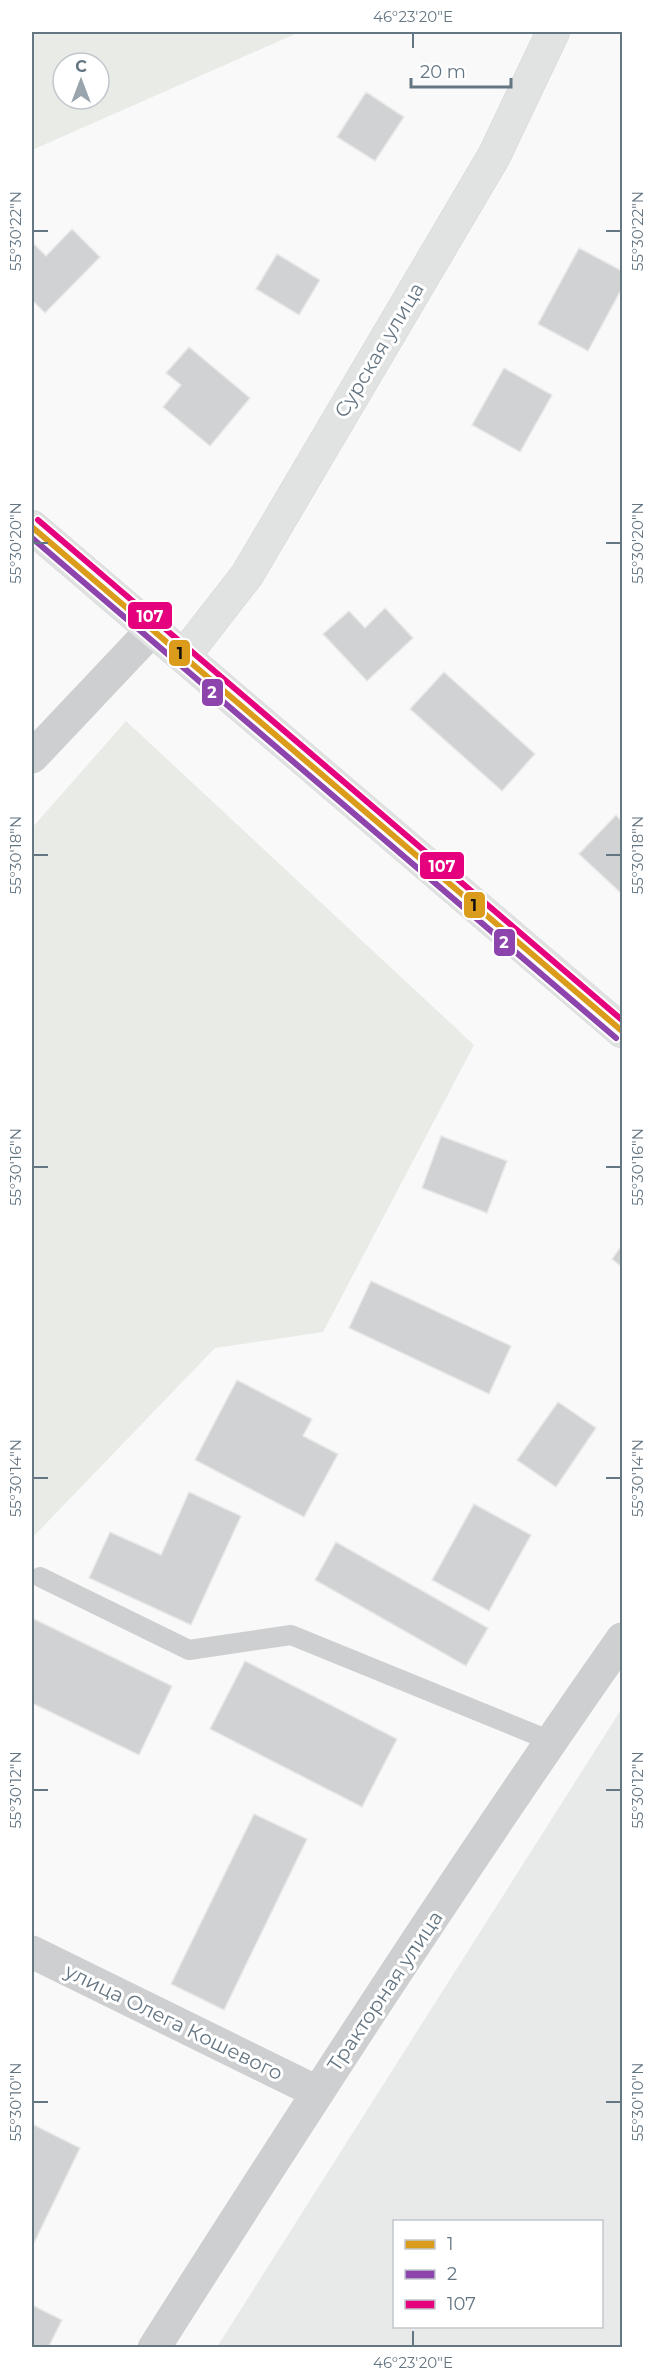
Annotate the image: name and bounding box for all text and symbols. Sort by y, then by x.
text: 46°23'20"E [373,7,453,26]
north arrow [51,51,111,111]
scale bar [411,51,512,89]
text: С [75,57,87,76]
text: 20 m [420,61,466,83]
text: 55°30'22"N [6,191,25,271]
text: 55°30'22"N [628,191,647,271]
street label: Сурская улица [329,278,429,422]
text: 55°30'20"N [6,502,25,584]
text: 55°30'20"N [628,502,647,584]
line badge: 107 [127,601,173,630]
text: 107 [137,607,164,626]
line badge: 1 [168,639,191,667]
text: 1 [177,644,183,663]
line badge: 2 [201,678,224,707]
text: 2 [207,683,217,702]
text: 55°30'18"N [6,816,25,894]
text: 55°30'18"N [628,816,647,894]
line badge: 107 [419,851,465,880]
text: 107 [429,857,456,876]
line badge: 1 [463,891,486,919]
text: 1 [471,896,477,915]
line badge: 2 [493,928,516,957]
text: 2 [499,933,509,952]
text: 55°30'16"N [6,1128,25,1206]
text: 55°30'16"N [628,1128,647,1206]
text: 55°30'14"N [6,1439,25,1517]
text: 55°30'14"N [628,1439,647,1517]
text: 55°30'12"N [6,1751,25,1829]
text: 55°30'12"N [628,1751,647,1829]
street label: Тракторная улица [322,1906,448,2076]
street label: улица Олега Кошевого [60,1958,287,2085]
text: 55°30'10"N [6,2063,25,2141]
text: 55°30'10"N [628,2063,647,2141]
legend [393,2220,603,2328]
text: 1 [447,2233,454,2255]
text: 2 [447,2263,457,2285]
text: 107 [447,2293,476,2315]
text: 46°23'20"E [373,2353,453,2372]

